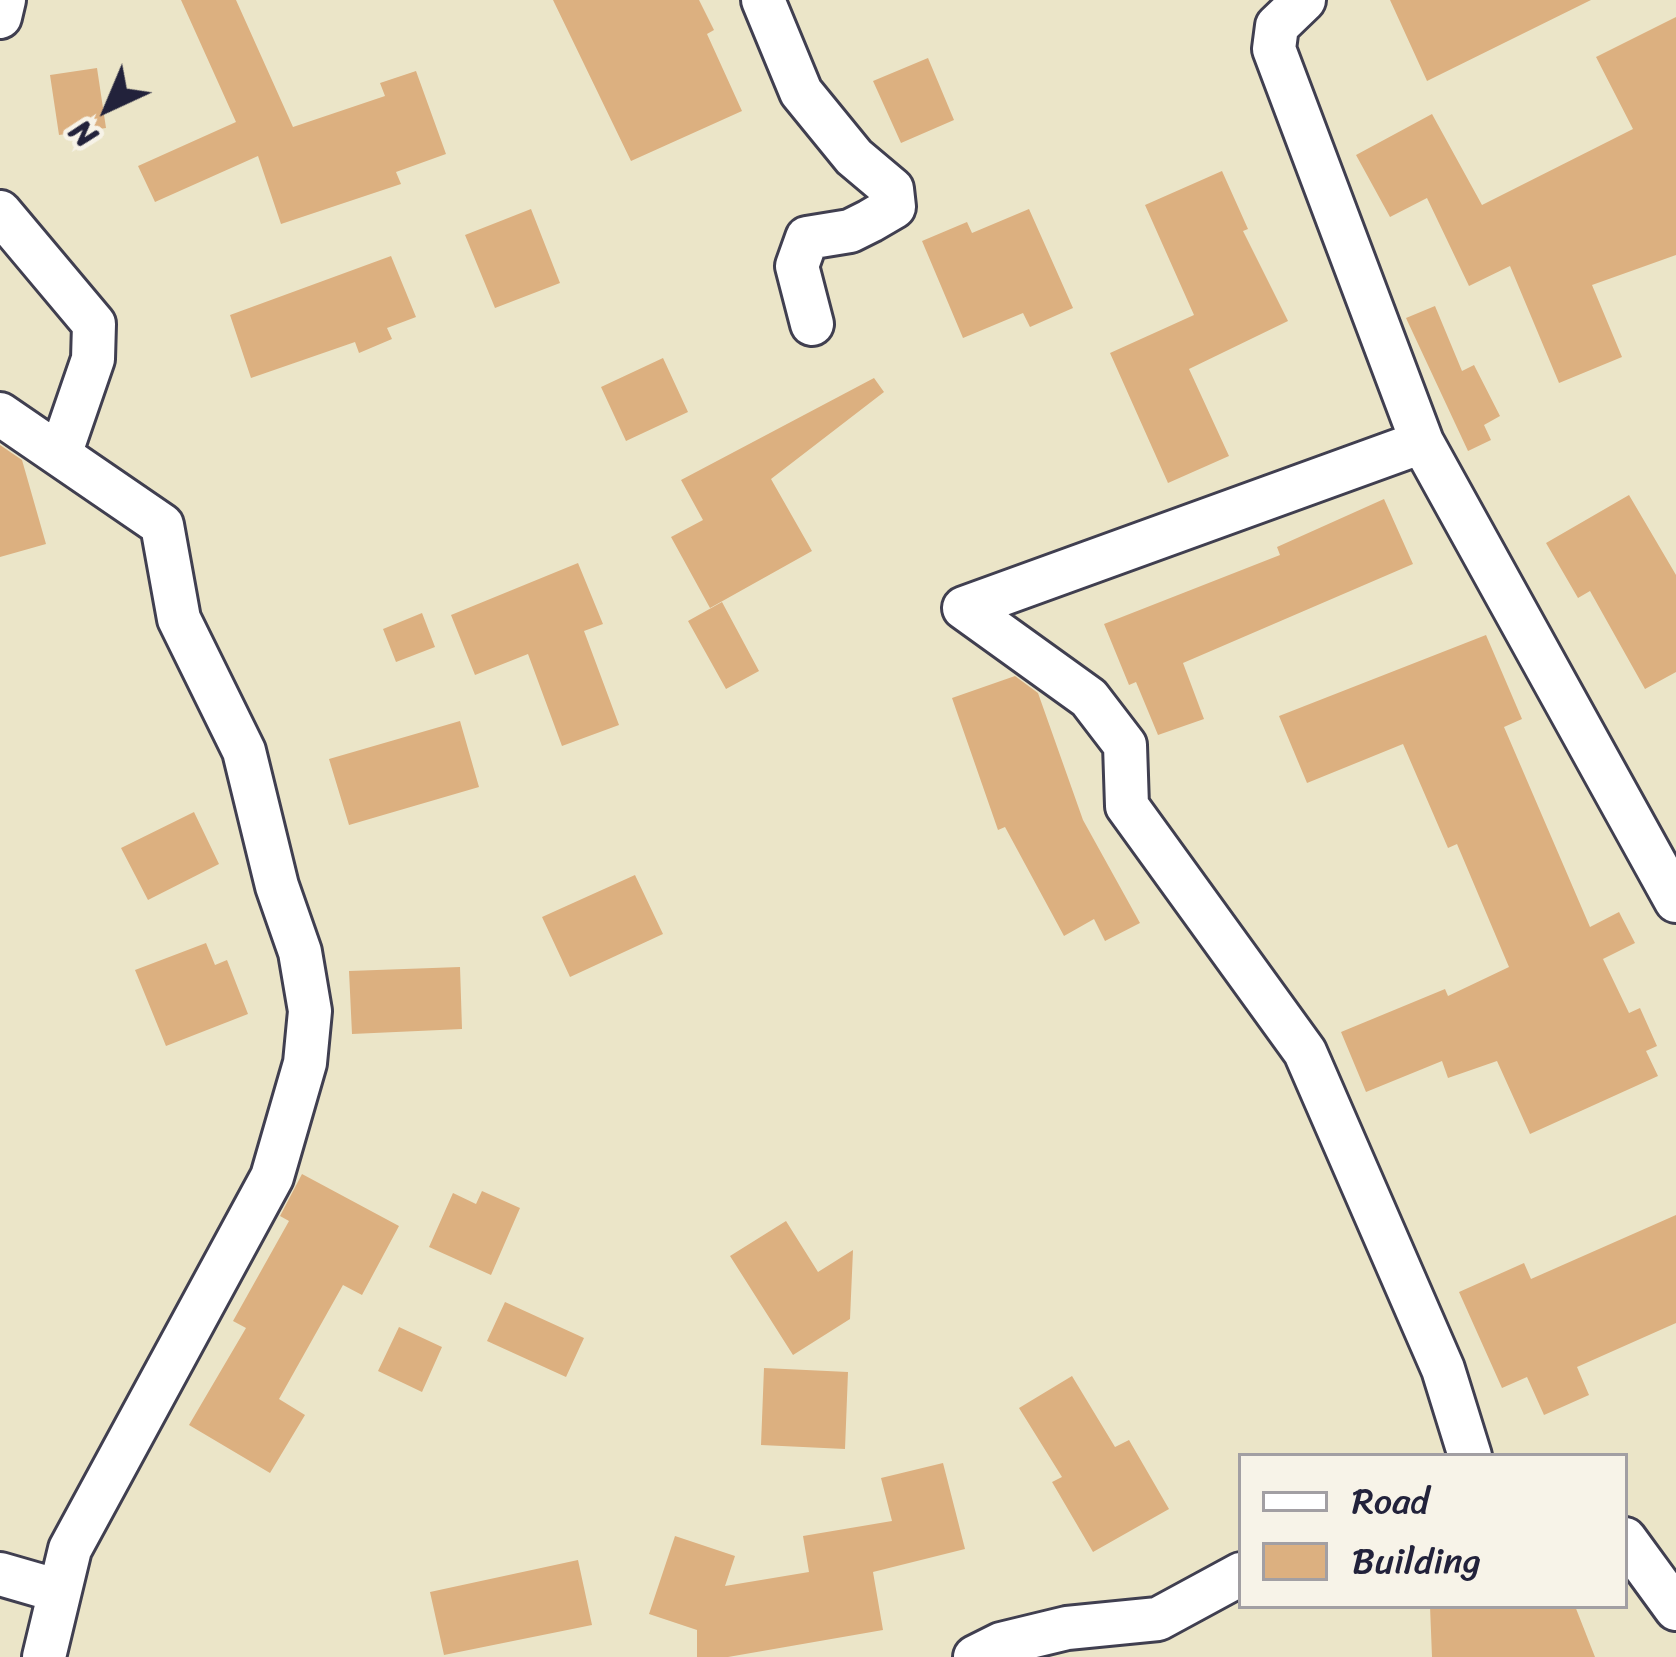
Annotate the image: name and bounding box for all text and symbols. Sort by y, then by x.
north arrow [48,48,168,168]
text: N [55,105,111,163]
legend [1238,1453,1628,1609]
text: Road [1352,1469,1429,1533]
text: Building [1352,1529,1481,1593]

